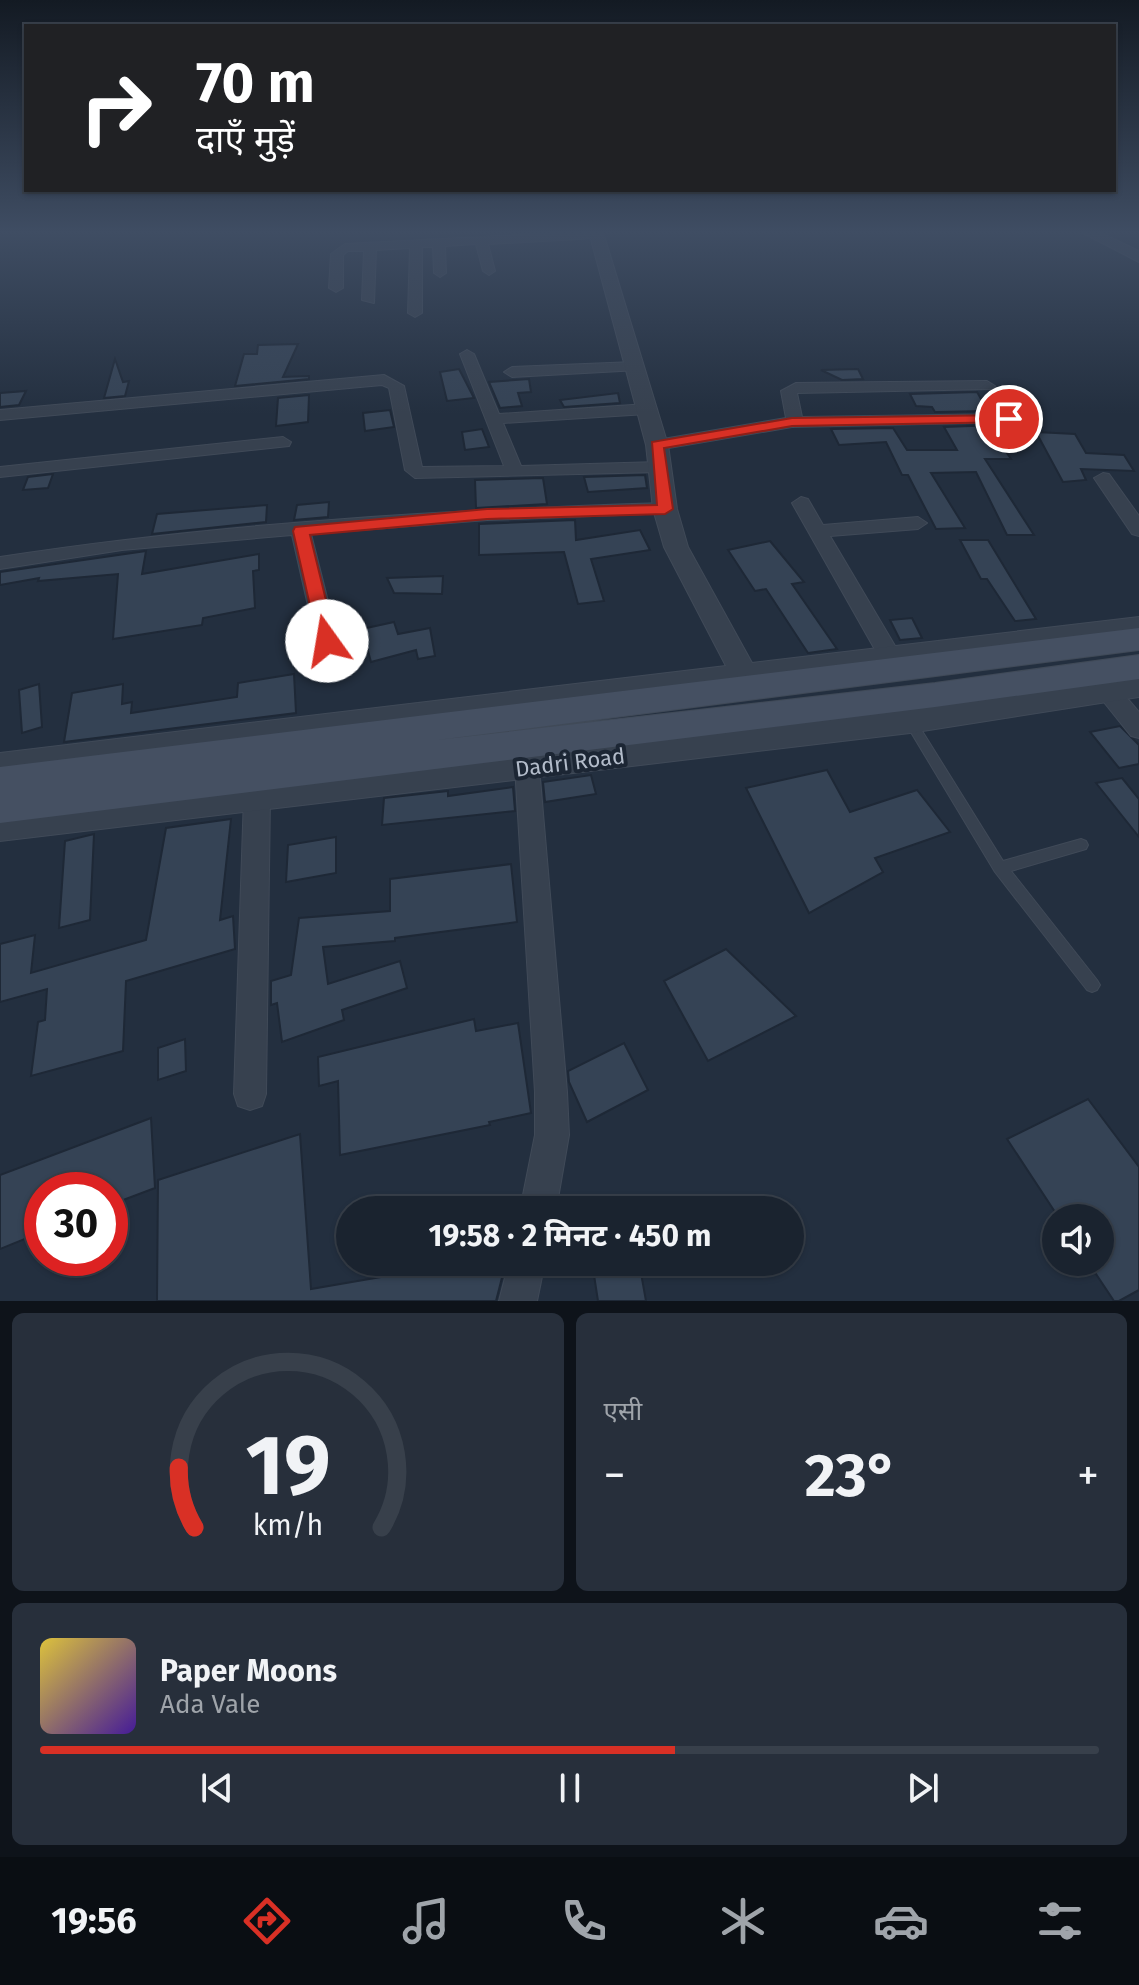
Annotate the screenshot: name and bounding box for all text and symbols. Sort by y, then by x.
text: 70 m [196,50,315,117]
icon: right [64,56,168,160]
text: दाएँ मुड़ें [196,118,295,162]
pin [975,385,1043,453]
icon: arrive [987,397,1031,441]
position arrow [285,599,369,683]
street label: Dadri Road [514,742,626,783]
speed limit sign: 30 [24,1172,128,1276]
map controls [1042,1204,1114,1276]
button: sound [1042,1204,1114,1276]
text: 19:58 · 2 मिनट · 450 m [429,1218,711,1254]
text: एसी [604,1396,642,1427]
text: 19 [245,1416,330,1516]
text: 23° [805,1440,898,1512]
text: − [604,1449,626,1502]
text: + [1077,1449,1099,1502]
text: km/h [252,1508,323,1543]
text: Paper Moons [160,1653,337,1689]
text: Ada Vale [160,1689,260,1720]
icon: previous [195,1766,239,1810]
icon: pause [548,1766,592,1810]
icon: next [901,1766,945,1810]
icon: directions [239,1893,295,1949]
icon: music [398,1893,454,1949]
icon: phone [556,1893,612,1949]
icon: climate [715,1893,771,1949]
icon: car [873,1893,929,1949]
icon: filters [1032,1893,1088,1949]
text: 19:56 [51,1899,137,1943]

